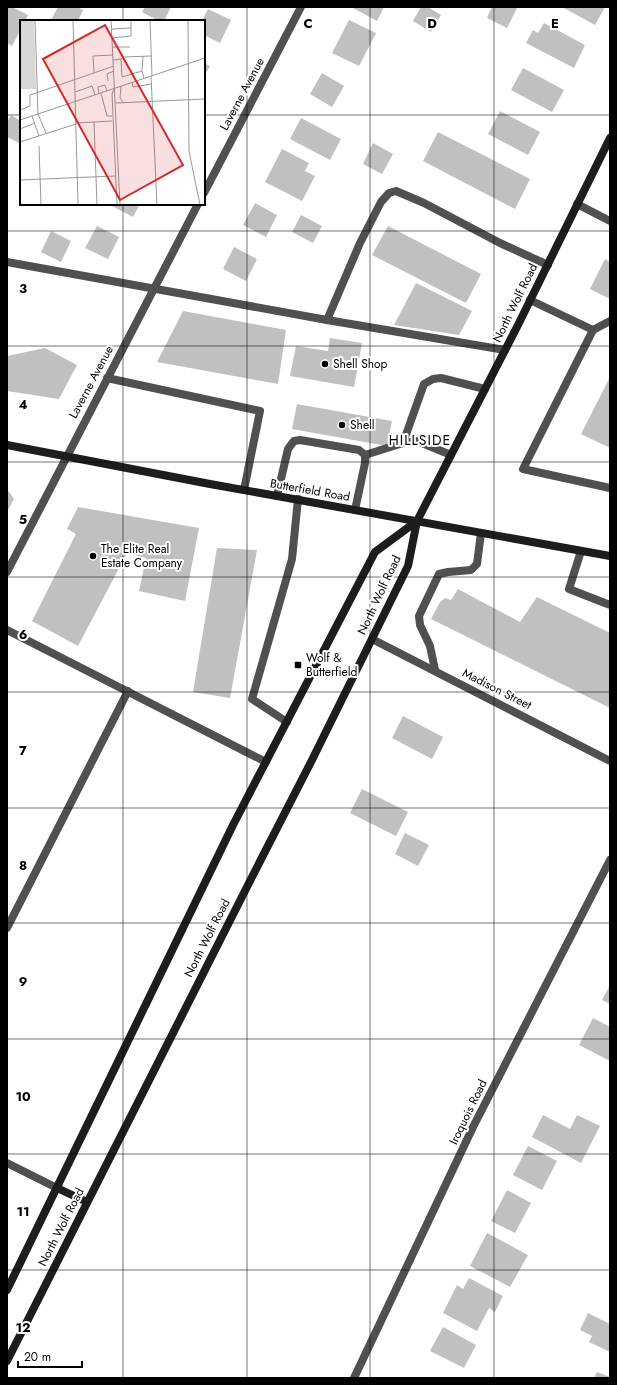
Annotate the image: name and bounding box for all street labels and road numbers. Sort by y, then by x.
street label: Laverne Avenue [215,54,269,134]
street label: North Wolf Road [488,260,542,346]
street label: Laverne Avenue [64,342,118,422]
street label: Butterfield Road [269,474,351,506]
street label: North Wolf Road [353,552,405,638]
street label: Madison Street [459,664,535,714]
street label: North Wolf Road [179,896,235,980]
street label: Iroquois Road [444,1076,492,1148]
street label: North Wolf Road [33,1185,89,1269]

